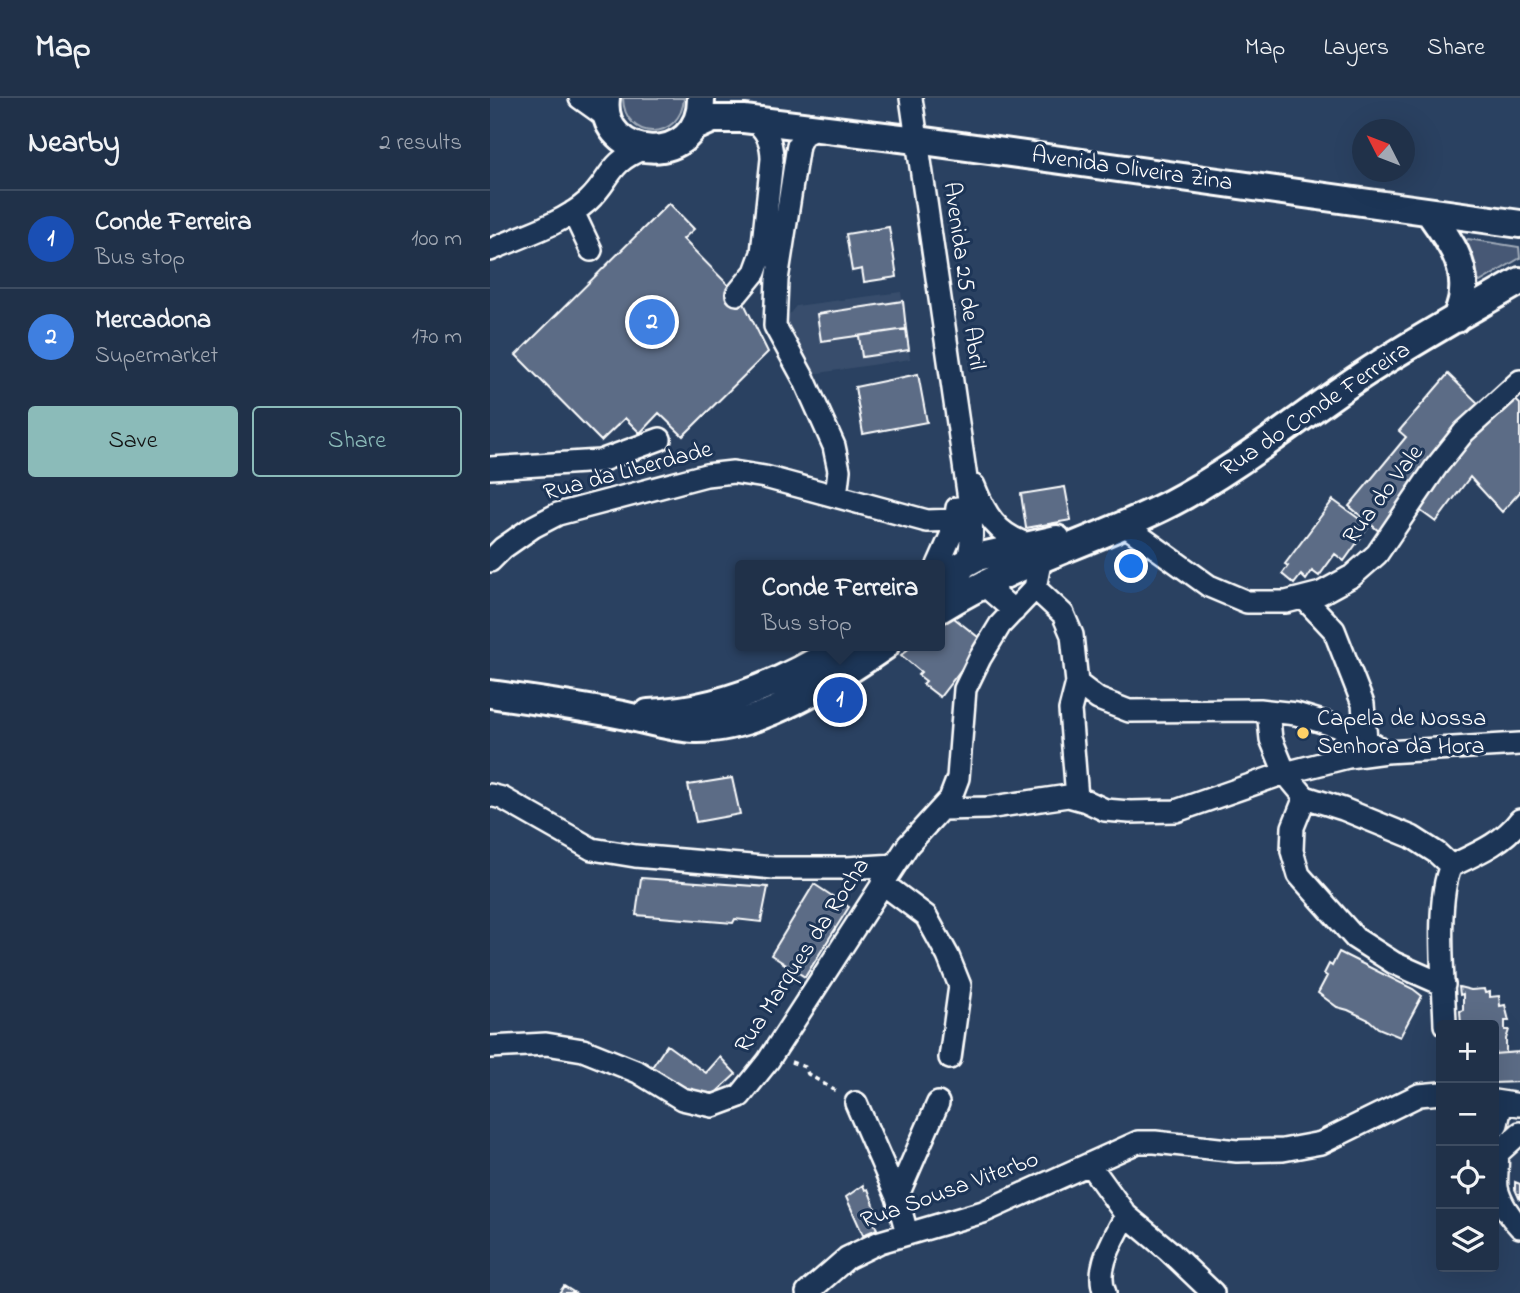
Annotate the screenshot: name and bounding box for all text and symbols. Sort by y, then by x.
text: Map [35,24,91,72]
text: Map [1245,31,1285,66]
text: Layers [1323,31,1389,66]
text: Share [1427,31,1485,66]
north arrow [1352,119,1415,182]
text: Nearby [28,122,120,166]
text: 2 results [379,127,462,160]
street label: Avenida Oliveira Zina [1029,139,1235,201]
street label: Avenida 25 de Abril [932,180,994,372]
text: Conde Ferreira [95,204,251,242]
text: 1 [47,223,55,256]
text: 100 m [411,223,462,256]
text: Bus stop [95,242,185,275]
pin: 2 [629,296,675,348]
text: Mercadona [95,302,211,340]
text: 2 [45,321,57,354]
text: 170 m [412,321,462,354]
street label: Rua do Conde Ferreira [1214,333,1418,487]
text: Supermarket [95,340,218,373]
button: Save [28,406,238,477]
button: Share [252,406,462,477]
street label: Rua da Liberdade [540,433,716,511]
street label: Rua do Vale [1335,438,1433,552]
your location [1114,549,1148,583]
popup [735,560,945,651]
text: Conde Ferreira [762,570,918,608]
text: Bus stop [762,608,852,641]
pin: 1 [817,674,863,726]
place label: Capela de Nossa Senhora da Hora [1317,702,1486,765]
marker: Capela de Nossa Senhora da Hora [1295,725,1311,741]
street label: Rua Marques da Rocha [727,851,879,1061]
map controls [1436,1020,1499,1272]
button: + [1436,1020,1499,1083]
button: − [1436,1083,1499,1146]
street label: Rua Sousa Viterbo [856,1143,1044,1239]
button: locate [1436,1146,1499,1209]
button: layers [1436,1209,1499,1272]

